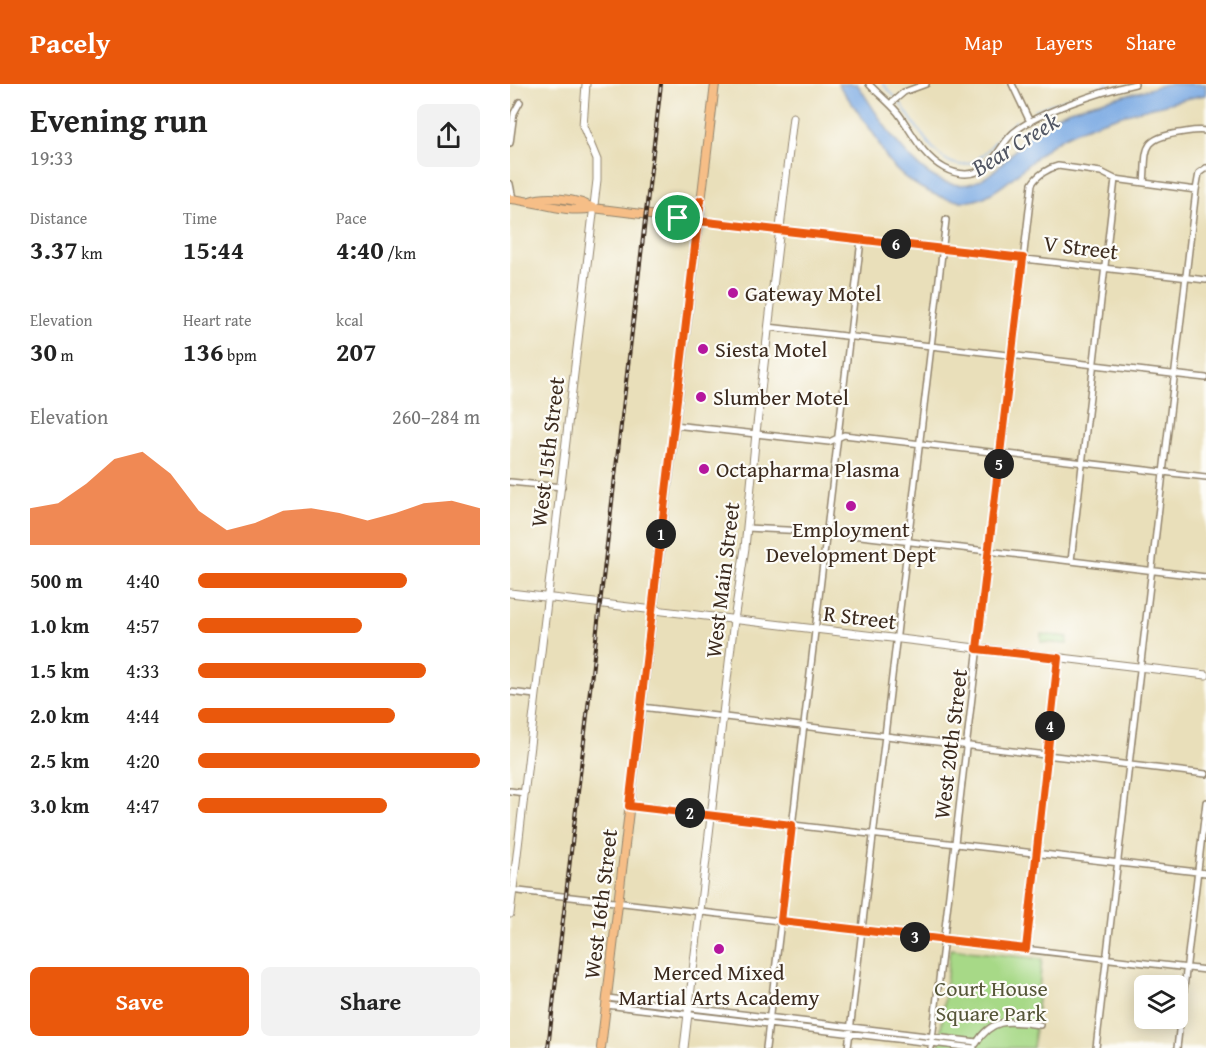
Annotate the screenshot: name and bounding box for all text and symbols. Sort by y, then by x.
text: Pacely [30,22,110,63]
text: Map [964,27,1003,58]
text: Layers [1036,27,1093,58]
text: Share [1126,27,1176,58]
text: Evening run [30,96,207,144]
water label: Bear Creek [964,103,1066,185]
button: share [417,104,480,167]
text: 19:33 [30,143,73,172]
pin [652,192,703,243]
icon: arrive [661,201,694,234]
text: Distance [30,206,87,230]
text: Time [183,206,217,230]
text: Pace [336,206,367,230]
street label: V Street [1042,227,1120,267]
pin: 6 [881,229,911,259]
text: 3.37 [30,230,78,269]
text: 15:44 [183,230,244,269]
text: 4:40 [336,230,384,269]
text: 6 [892,232,900,256]
text: km [78,241,102,265]
text: /km [384,241,416,265]
place label: Gateway Motel [745,277,881,309]
marker: Gateway Motel [726,286,740,300]
text: Elevation [30,308,93,332]
text: Heart rate [183,308,252,332]
text: kcal [336,308,363,332]
text: 30 [30,332,57,371]
text: 136 [183,332,223,371]
text: 207 [336,332,376,371]
place label: Siesta Motel [715,333,828,365]
marker: Siesta Motel [696,342,710,356]
text: m [57,343,74,367]
text: bpm [223,343,257,367]
street label: West 15th Street [522,375,572,529]
place label: Slumber Motel [713,381,849,413]
marker: Slumber Motel [694,390,708,404]
text: Elevation [30,402,108,431]
text: 260–284 m [392,402,480,431]
pin: 5 [984,449,1014,479]
text: 5 [995,452,1003,476]
place label: Octapharma Plasma [716,453,900,485]
marker: Octapharma Plasma [697,462,711,476]
marker: Employment Development Dept [844,499,858,513]
street label: West Main Street [697,500,747,660]
place label: Employment Development Dept [766,513,936,570]
pin: 1 [646,519,676,549]
text: 1 [657,522,665,546]
text: 500 m [30,566,83,595]
text: 4:40 [126,566,160,595]
street label: R Street [822,597,898,637]
text: 1.0 km [30,611,89,640]
text: 4:57 [126,611,160,640]
text: 1.5 km [30,656,89,685]
text: 4:33 [126,656,160,685]
street label: West 20th Street [925,667,975,821]
text: 2.0 km [30,701,89,730]
text: 4:44 [126,701,160,730]
pin: 4 [1035,711,1065,741]
text: 4 [1046,714,1054,738]
text: 2.5 km [30,746,89,775]
text: 4:20 [126,746,160,775]
text: 3.0 km [30,791,89,820]
text: 4:47 [126,791,160,820]
pin: 2 [675,798,705,828]
text: 2 [686,801,694,825]
street label: West 16th Street [575,827,625,981]
pin: 3 [900,922,930,952]
text: 3 [911,925,919,949]
marker: Merced Mixed Martial Arts Academy [712,942,726,956]
place label: Merced Mixed Martial Arts Academy [618,956,820,1013]
button: Save [30,967,249,1036]
button: Share [261,967,480,1036]
park label: Court House Square Park [934,972,1048,1029]
map controls [1134,975,1188,1029]
button: layers [1134,975,1188,1029]

